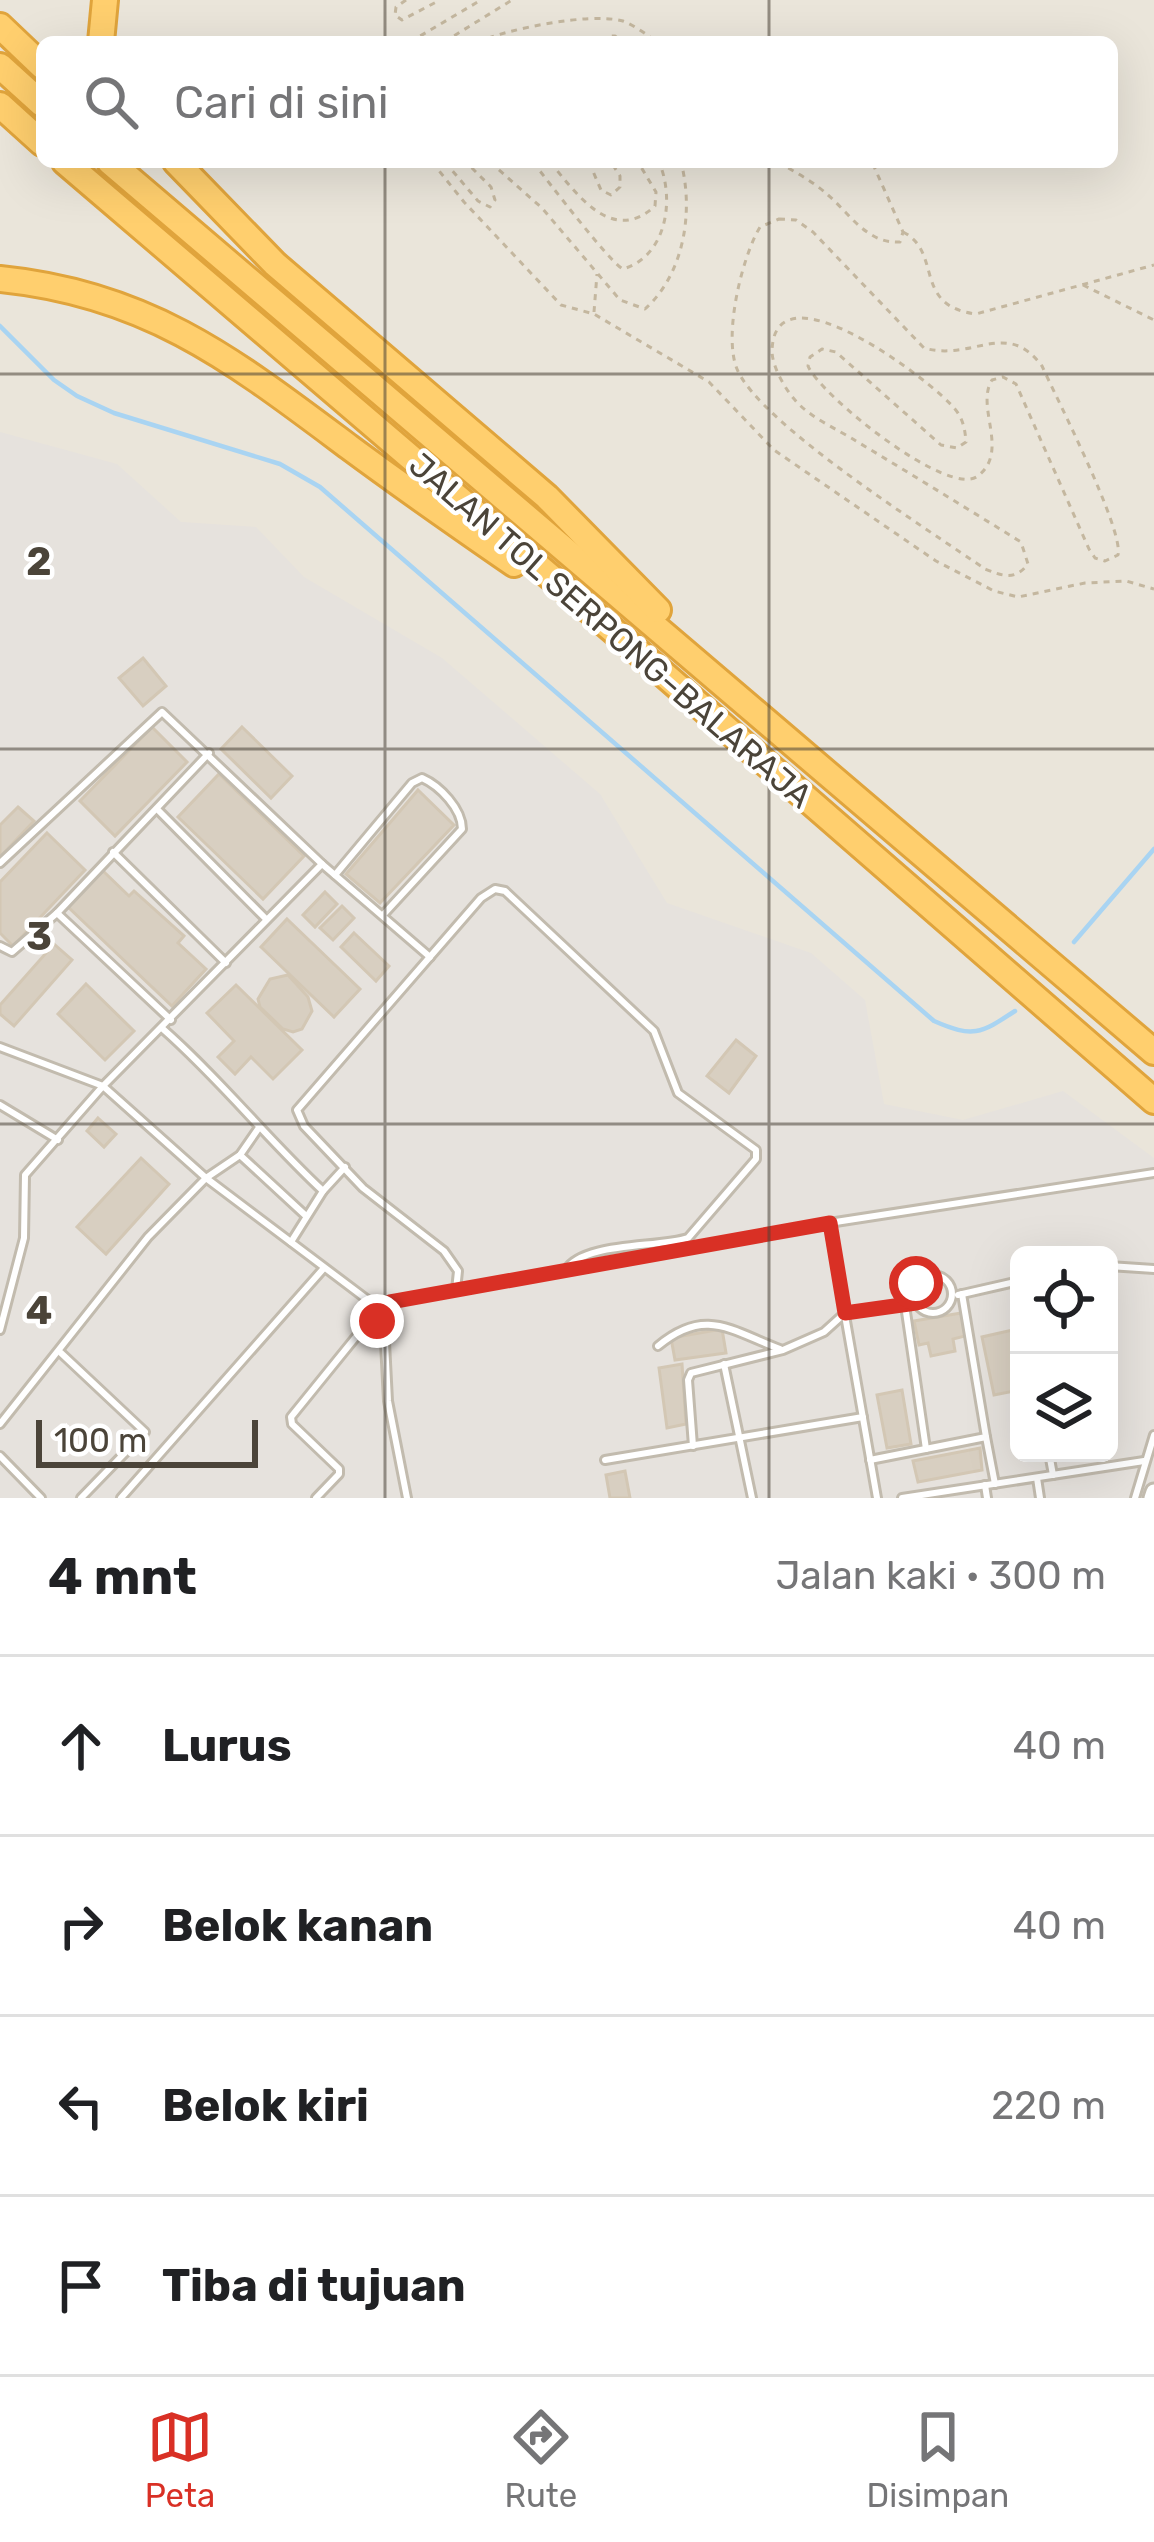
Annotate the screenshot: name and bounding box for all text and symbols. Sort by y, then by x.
search box [36,36,1118,168]
icon: search [78,69,144,135]
text: Cari di sini [174,76,389,129]
street label: JALAN TOL SERPONG–BALARAJA [401,445,820,816]
text: 2 [26,539,52,585]
text: 3 [26,914,52,960]
map controls [1010,1246,1118,1462]
button: locate [1010,1246,1118,1354]
route start [889,1256,943,1310]
text: 4 [26,1288,52,1334]
route end [350,1294,404,1348]
button: layers [1010,1354,1118,1462]
scale bar [36,1414,258,1467]
text: 100 m [54,1421,147,1460]
text: 4 mnt [48,1546,197,1607]
text: Jalan kaki · 300 m [776,1553,1106,1599]
icon: ahead [48,1713,114,1779]
text: Lurus [162,1719,292,1772]
text: 40 m [1013,1723,1106,1769]
icon: right [48,1893,114,1959]
text: Belok kanan [162,1899,433,1952]
text: 40 m [1013,1903,1106,1949]
icon: left [48,2073,114,2139]
text: Belok kiri [162,2079,369,2132]
text: 220 m [991,2083,1106,2129]
icon: arrive [48,2253,114,2319]
text: Tiba di tujuan [162,2259,466,2312]
tab: Peta [145,2404,215,2515]
tab: Rute [504,2404,577,2515]
tab: Disimpan [867,2404,1009,2515]

